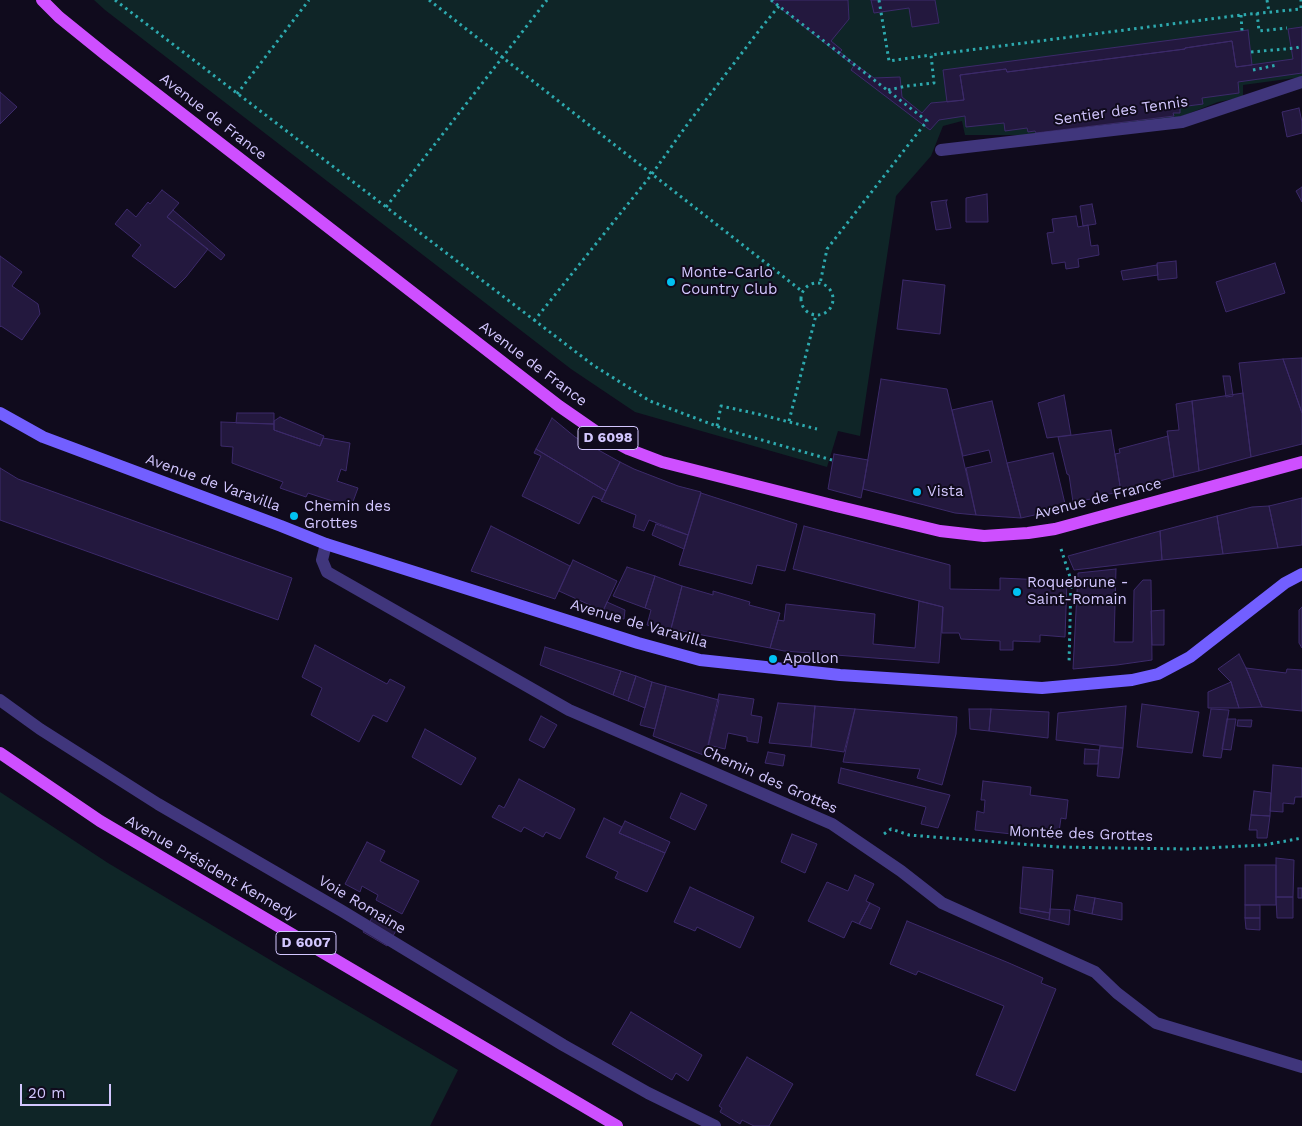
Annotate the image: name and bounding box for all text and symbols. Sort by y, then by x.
street label: Avenue de France [156,70,270,164]
street label: Sentier des Tennis [1053,93,1189,129]
place label: Monte-Carlo Country Club [681,264,778,299]
marker: Monte-Carlo Country Club [665,276,677,288]
street label: Avenue de France [475,318,591,410]
road number: D 6098 [578,426,638,449]
street label: Avenue de Varavilla [143,450,283,516]
street label: Avenue de France [1032,474,1164,524]
place label: Vista [927,483,963,501]
marker: Vista [911,486,923,498]
place label: Chemin des Grottes [304,498,391,533]
marker: Chemin des Grottes [288,510,300,522]
place label: Roquebrune - Saint-Romain [1027,574,1129,609]
marker: Roquebrune - Saint-Romain [1011,586,1023,598]
street label: Avenue de Varavilla [568,596,710,652]
place label: Apollon [783,650,839,668]
marker: Apollon [767,653,779,665]
street label: Chemin des Grottes [700,742,840,818]
street label: Avenue Président Kennedy [122,812,300,924]
street label: Montée des Grottes [1009,822,1153,846]
street label: Voie Romaine [315,872,409,938]
road number: D 6007 [276,931,336,954]
scale bar [22,1074,114,1106]
text: 20 m [28,1084,66,1102]

